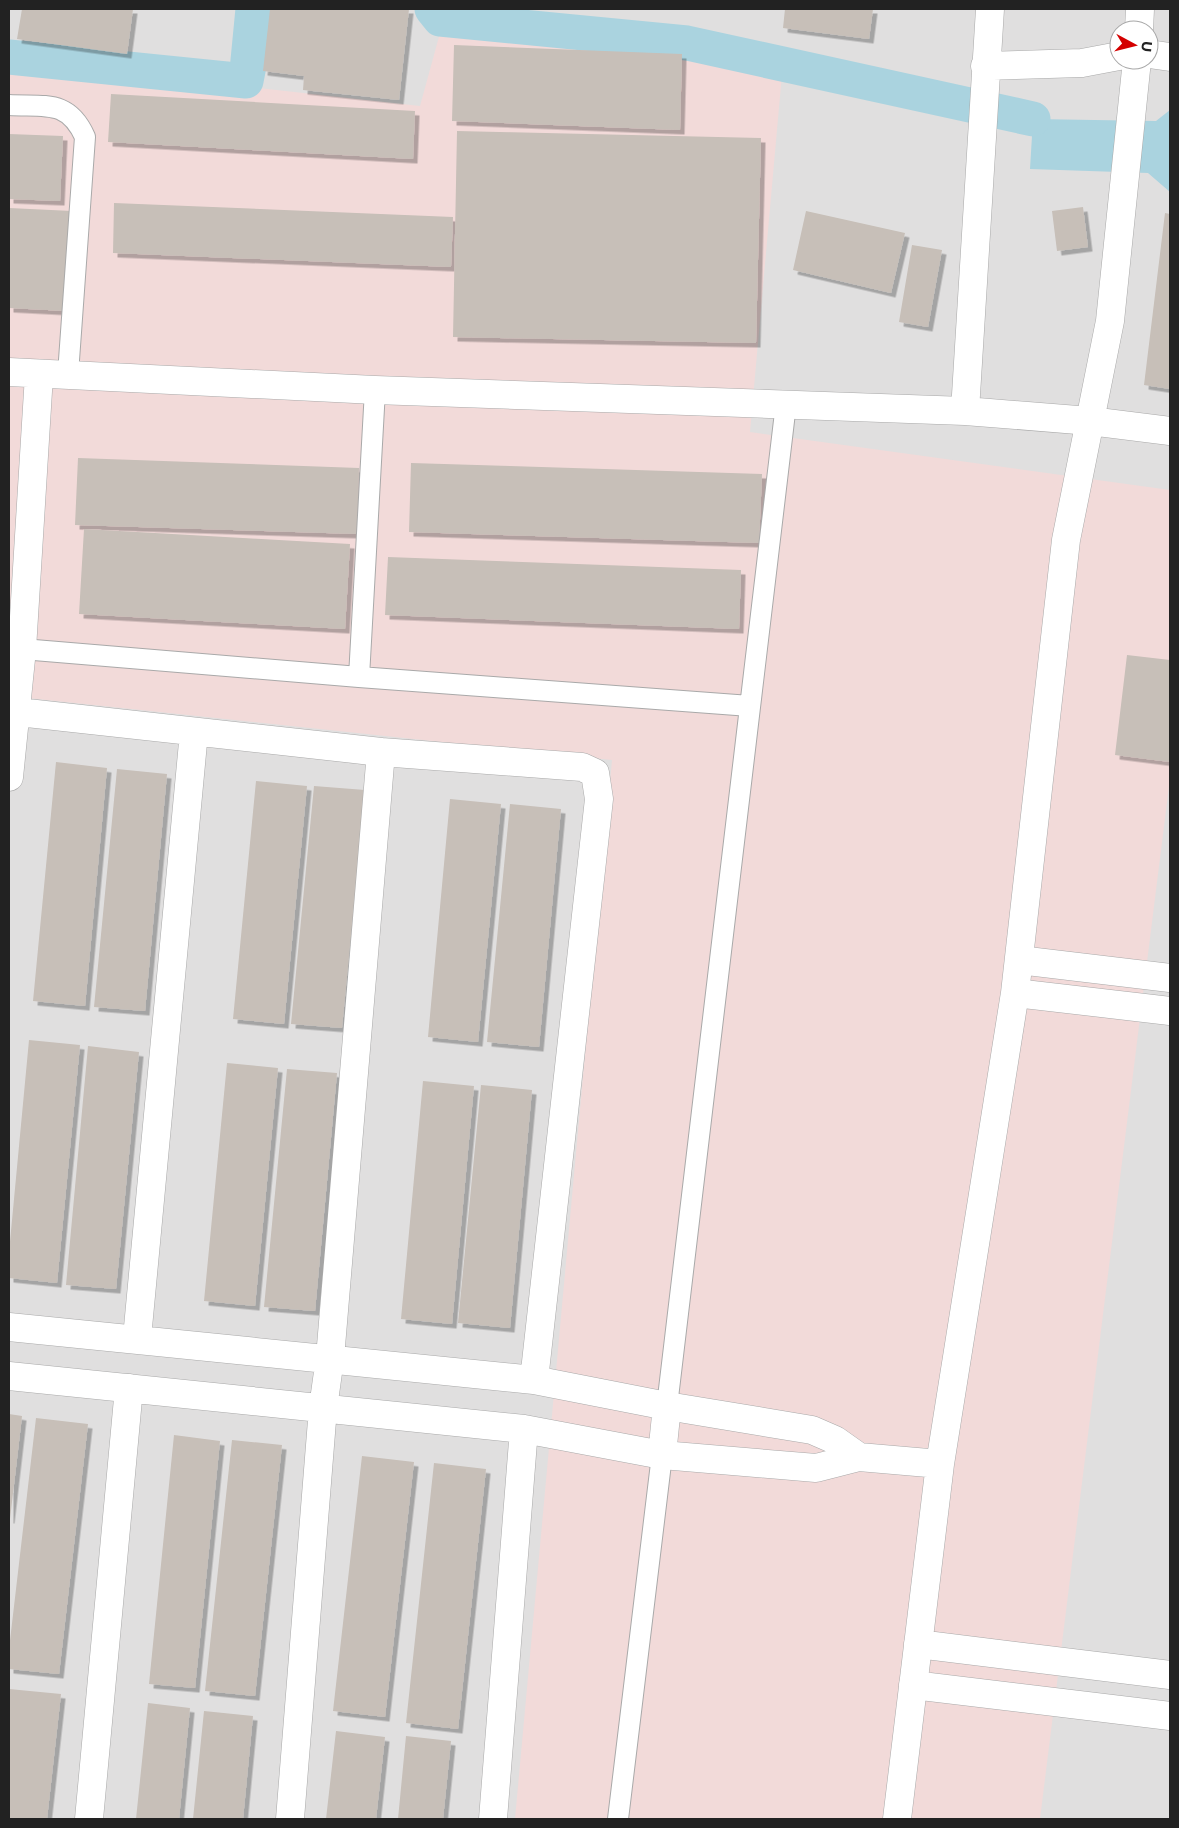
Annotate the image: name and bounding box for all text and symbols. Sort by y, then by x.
north arrow [1109,20,1159,70]
text: U [1137,40,1157,53]

